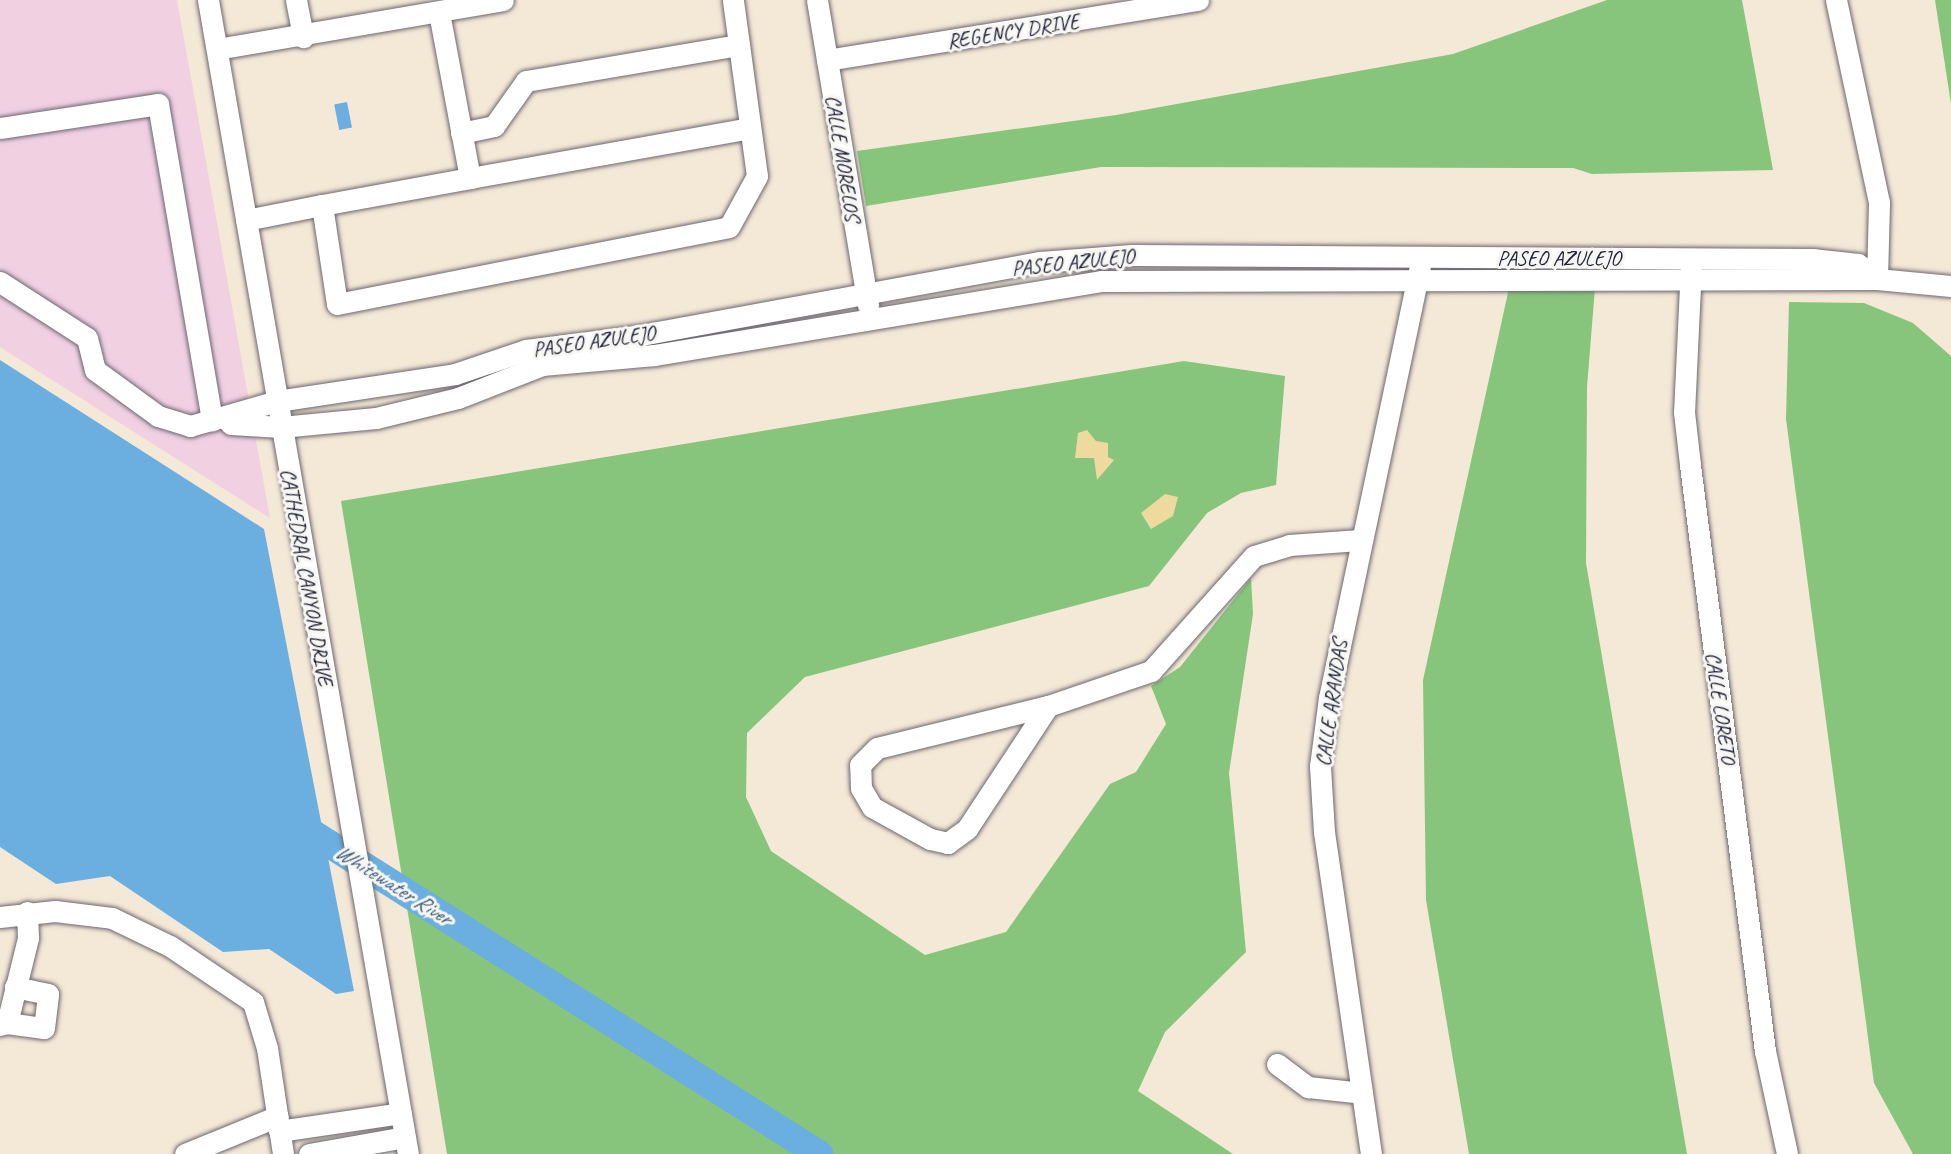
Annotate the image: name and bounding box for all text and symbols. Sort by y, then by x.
street label: REGENCY DRIVE [945,8,1081,54]
street label: CALLE MORELOS [821,93,865,223]
street label: PASEO AZULEJO [1010,243,1136,281]
street label: PASEO AZULEJO [1497,245,1621,271]
street label: PASEO AZULEJO [531,320,657,362]
street label: CATHEDRAL CANYON DRIVE [275,466,339,688]
street label: CALLE ARANDAS [1310,638,1352,768]
street label: CALLE LORETO [1701,651,1741,765]
water label: Whitewater River [330,839,456,931]

